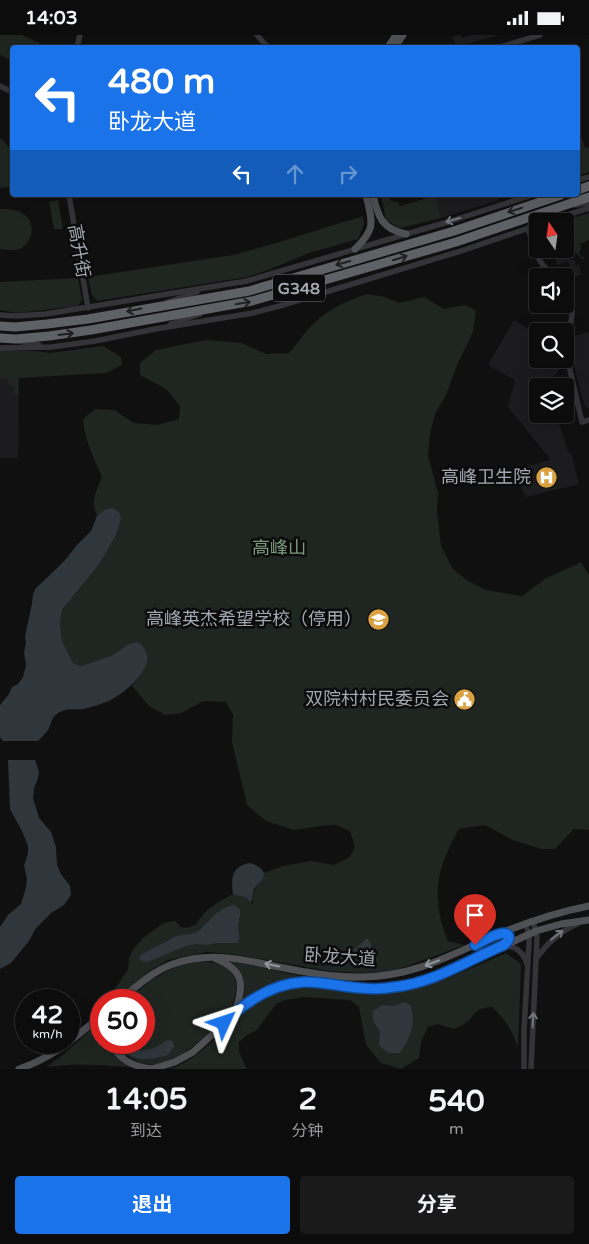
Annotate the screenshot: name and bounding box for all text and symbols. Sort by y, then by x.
text: 14:03 [25,7,78,29]
text: 480 m [108,61,215,103]
icon: left [25,65,90,130]
text: 卧龙大道 [108,109,196,135]
icon: left [228,160,256,188]
icon: ahead [281,160,309,188]
icon: right [334,160,362,188]
one-way arrow [507,206,523,216]
north arrow [529,213,574,257]
map controls [529,213,574,423]
one-way arrow [445,216,461,226]
street label: 高升街 [63,223,95,279]
one-way arrow [391,253,407,263]
one-way arrow [335,259,351,269]
button: sound [529,268,574,313]
road number: G348 [273,275,325,301]
one-way arrow [235,297,251,307]
one-way arrow [126,306,142,316]
button: search [529,323,574,368]
one-way arrow [58,329,74,339]
button: layers [529,378,574,423]
hospital icon: 高峰卫生院 [535,465,559,489]
place label: 高峰卫生院 [441,466,531,488]
park label: 高峰山 [252,537,306,559]
school or university icon: 高峰英杰希望学校（停用） [366,607,390,631]
place label: 高峰英杰希望学校（停用） [146,608,362,630]
public building icon: 双院村村民委员会 [453,687,477,711]
place label: 双院村村民委员会 [305,688,449,710]
pin [454,894,496,945]
icon: arrive [461,901,489,929]
one-way arrow [550,930,563,941]
street label: 卧龙大道 [303,944,377,970]
one-way arrow [425,959,440,968]
one-way arrow [265,960,281,970]
speed limit sign: 50 [90,989,155,1054]
position arrow [197,996,249,1048]
text: 42 [32,1000,63,1030]
one-way arrow [528,1013,538,1029]
text: km/h [32,1027,63,1041]
text: 14:05 [104,1081,187,1118]
text: 2 [298,1081,317,1118]
text: 540 [428,1083,485,1120]
text: m [449,1119,464,1139]
text: 到达 [130,1121,162,1141]
text: 分钟 [292,1121,324,1141]
button: 退出 [15,1176,290,1234]
button: 分享 [300,1176,574,1234]

